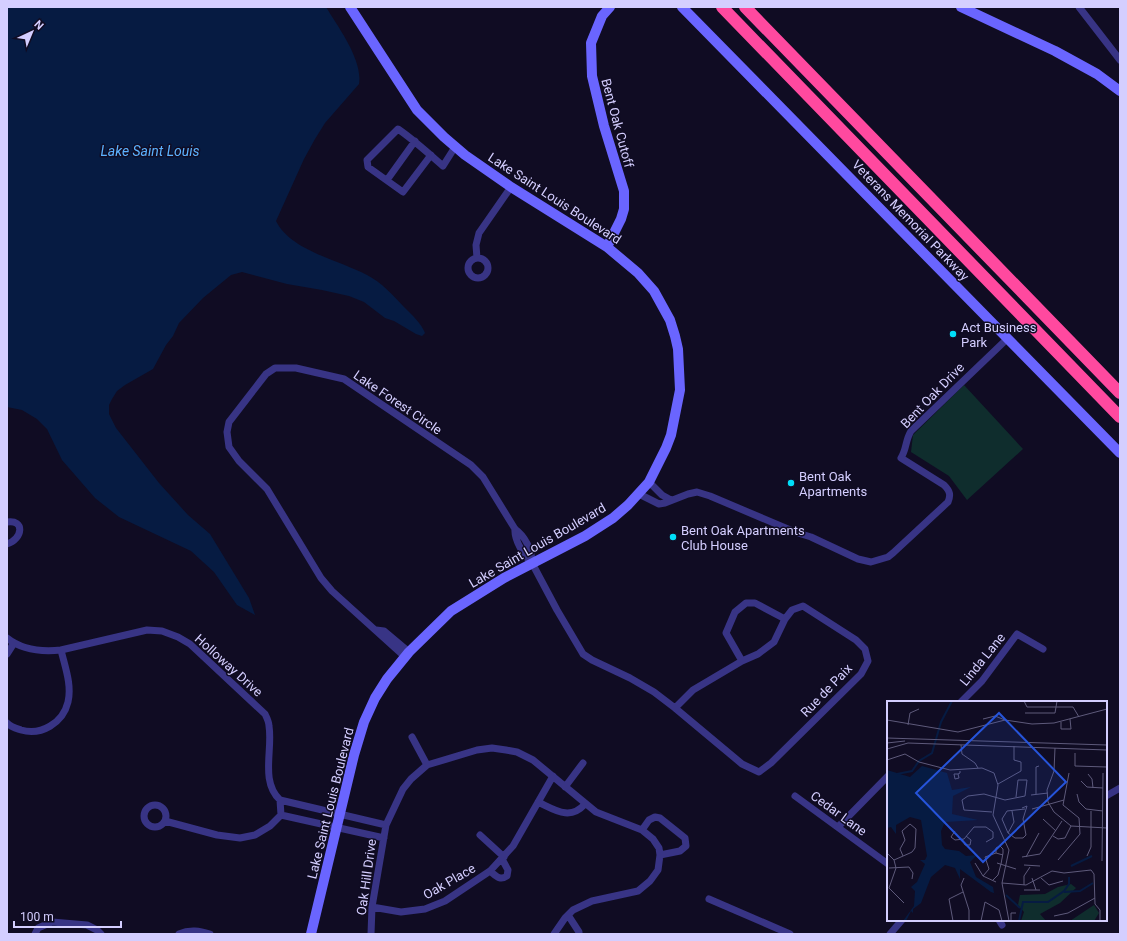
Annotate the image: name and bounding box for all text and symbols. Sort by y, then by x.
north arrow [12,12,52,52]
text: N [31,18,46,33]
street label: Bent Oak Cutoff [598,77,637,170]
water label: Lake Saint Louis [100,143,200,159]
street label: Lake Saint Louis Boulevard [485,150,624,247]
street label: Veterans Memorial Parkway [849,157,972,284]
place label: Act Business Park [961,320,1037,350]
marker: Act Business Park [948,329,958,339]
street label: Bent Oak Drive [898,360,967,431]
street label: Lake Forest Circle [351,367,445,438]
place label: Bent Oak Apartments [799,469,868,499]
marker: Bent Oak Apartments [786,478,796,488]
street label: Lake Saint Louis Boulevard [466,500,608,591]
place label: Bent Oak Apartments Club House [681,523,805,553]
marker: Bent Oak Apartments Club House [668,532,678,542]
street label: Linda Lane [957,630,1008,689]
street label: Holloway Drive [192,631,266,700]
street label: Rue de Paix [797,660,856,720]
inset map [887,701,1107,921]
street label: Lake Saint Louis Boulevard [304,726,357,880]
street label: Cedar Lane [808,788,870,839]
street label: Oak Hill Drive [354,838,379,916]
street label: Oak Place [420,860,478,902]
scale bar [14,903,121,929]
text: 100 m [20,910,54,924]

